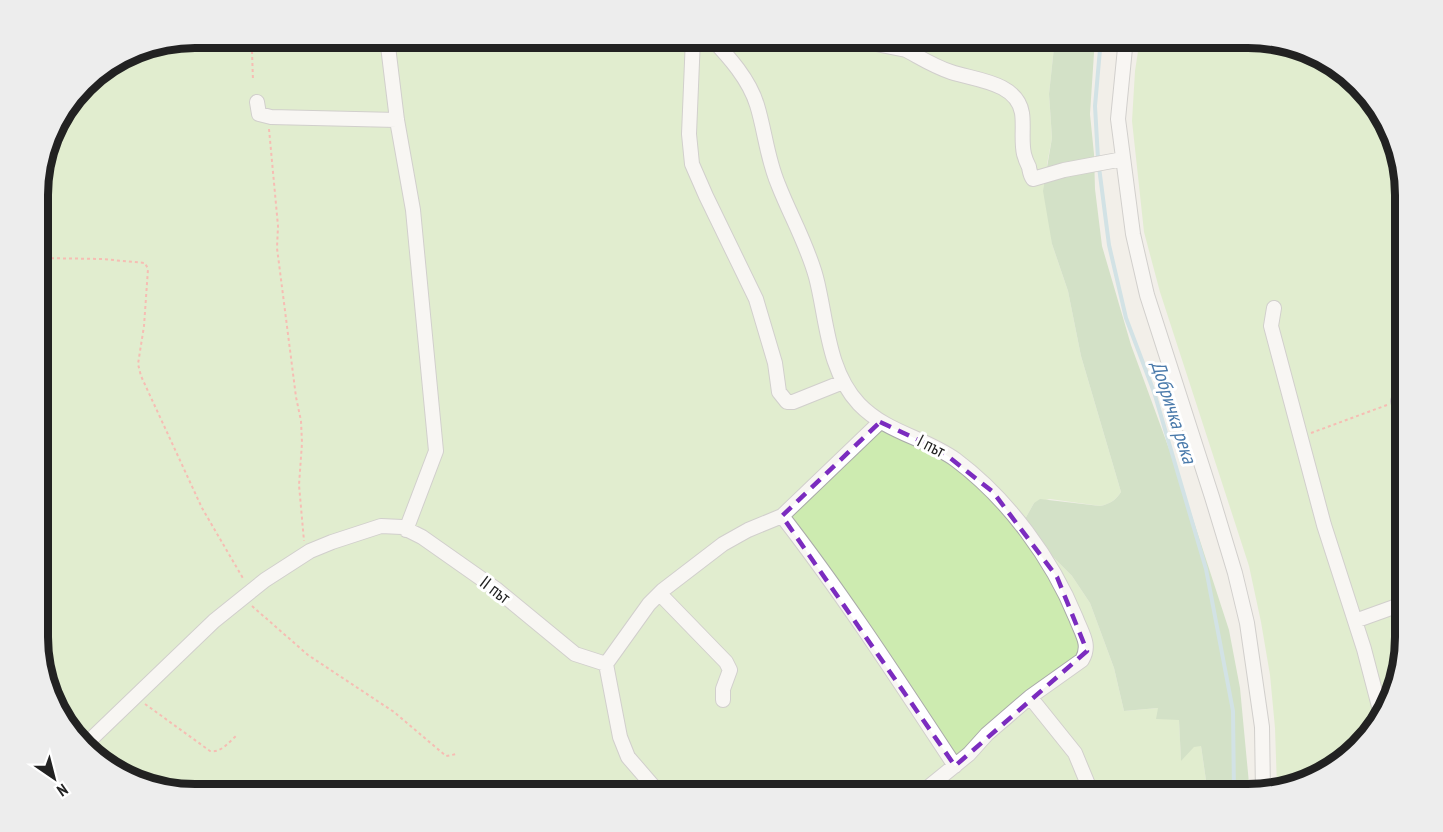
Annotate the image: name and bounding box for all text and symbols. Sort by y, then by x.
water label: Добричка река [1145,357,1203,467]
street label: І път [913,429,949,462]
street label: ІІ път [475,571,515,609]
north arrow [24,748,84,808]
text: N [53,780,72,801]

